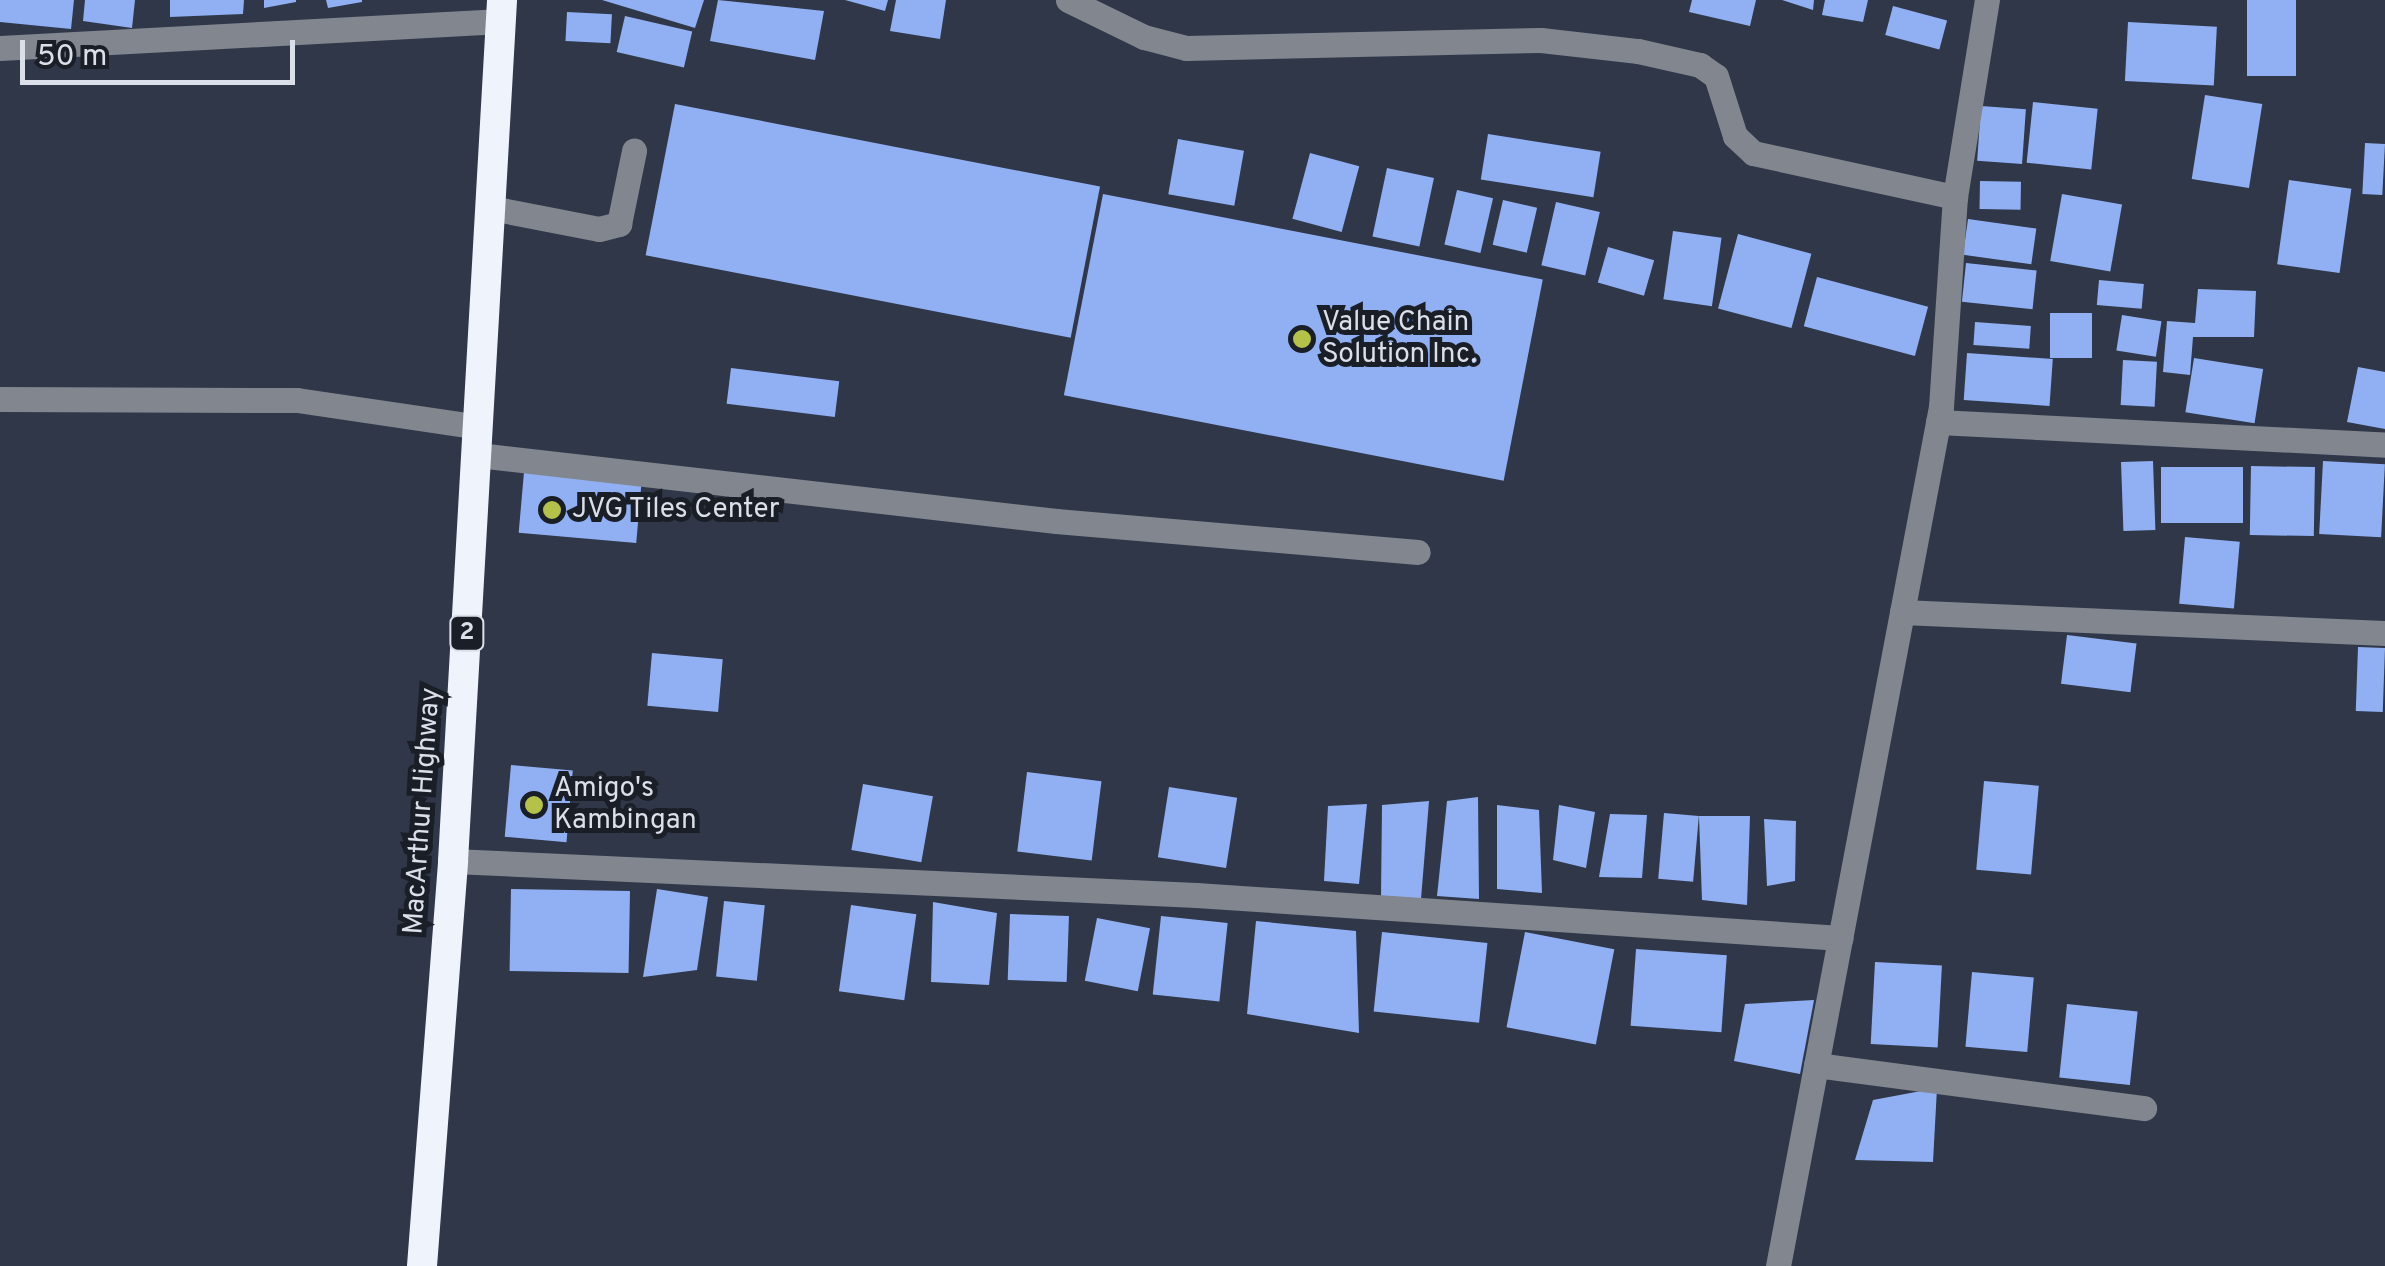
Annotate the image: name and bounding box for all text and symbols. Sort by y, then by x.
scale bar [25,20,300,82]
text: 50 m [37,39,107,76]
place label: Value Chain Solution Inc. [1322,306,1477,372]
marker: Value Chain Solution Inc. [1291,328,1313,350]
place label: JVG Tiles Center [572,493,781,527]
marker: JVG Tiles Center [541,499,563,521]
road number: 2 [447,613,487,653]
street label: MacArthur Highway [398,686,448,936]
place label: Amigo's Kambingan [554,772,697,838]
marker: Amigo's Kambingan [523,794,545,816]

